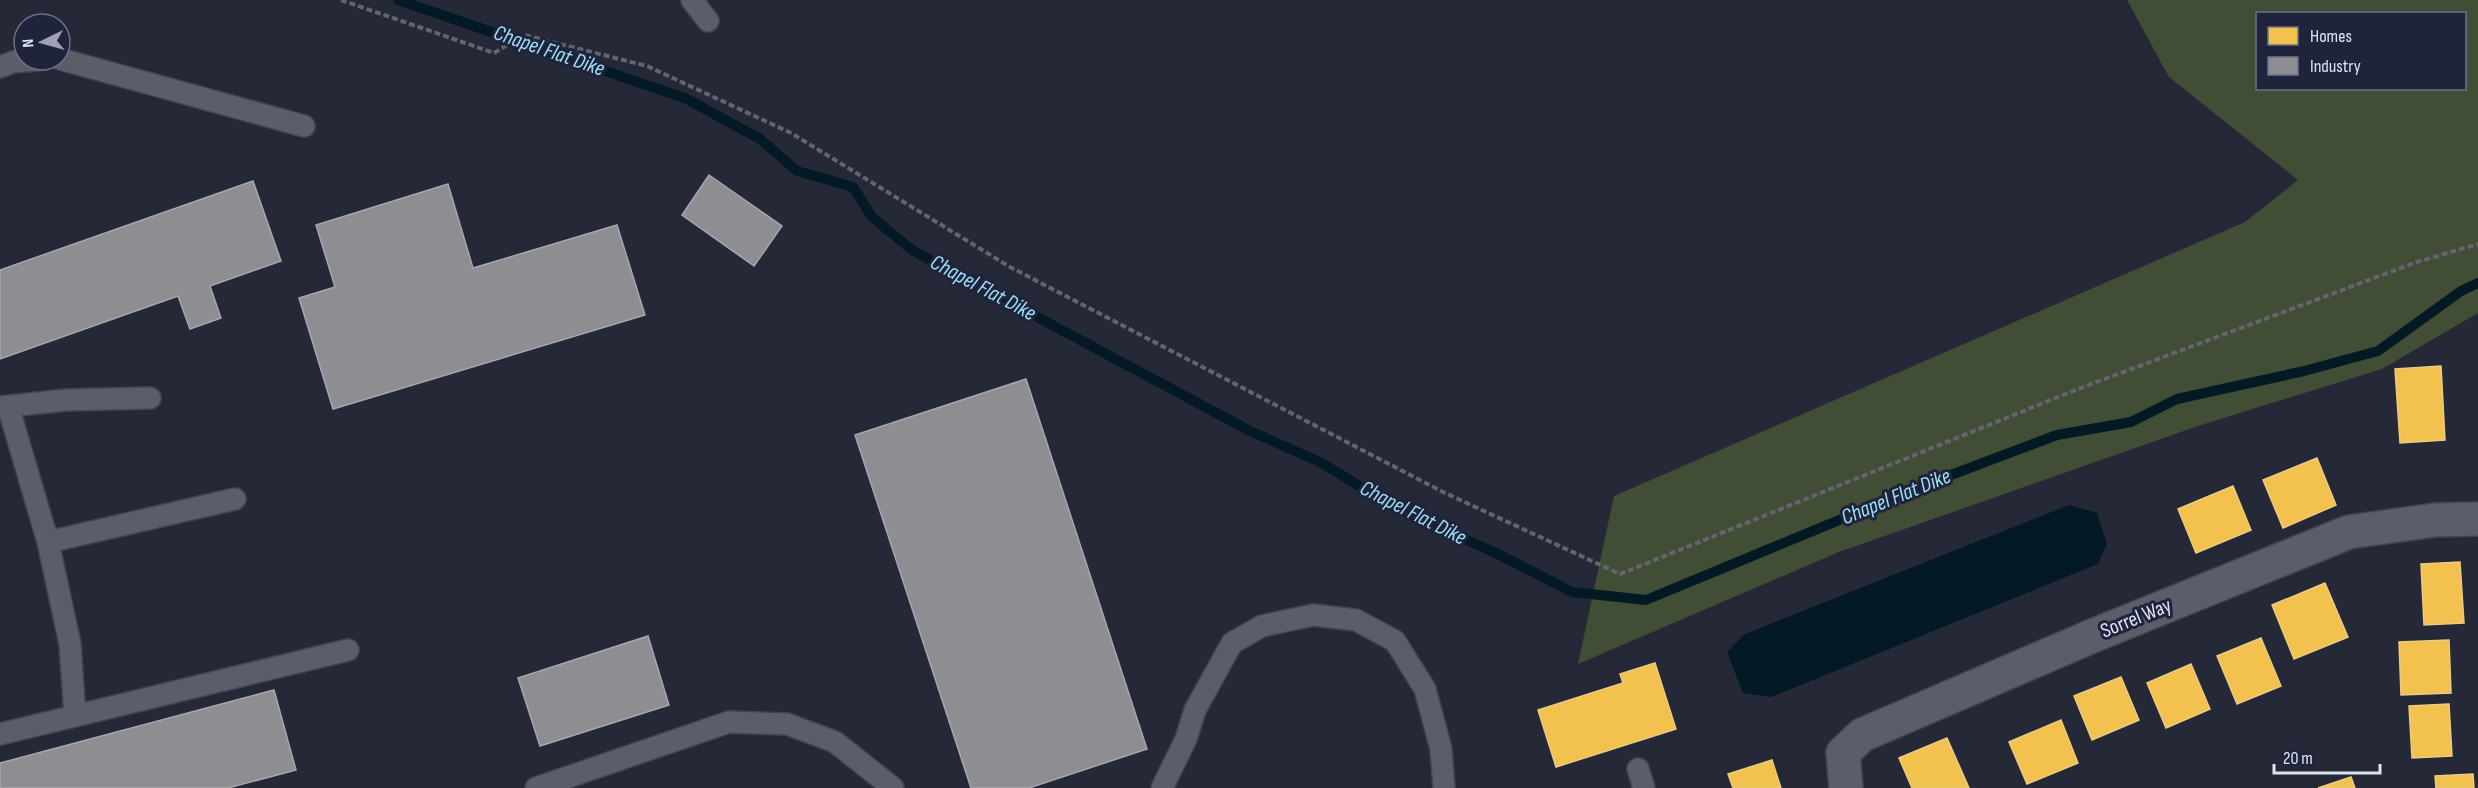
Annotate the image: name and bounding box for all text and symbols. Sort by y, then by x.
north arrow [12,12,72,72]
legend [2256,12,2466,90]
water label: Chapel Flat Dike [490,19,609,83]
text: Homes [2310,26,2352,47]
text: N [19,38,38,48]
text: Industry [2310,56,2361,77]
water label: Chapel Flat Dike [926,249,1041,327]
water label: Chapel Flat Dike [1837,463,1955,531]
water label: Chapel Flat Dike [1355,475,1471,551]
street label: Sorrel Way [2097,593,2175,643]
scale bar [2274,737,2380,775]
text: 20 m [2283,748,2313,769]

